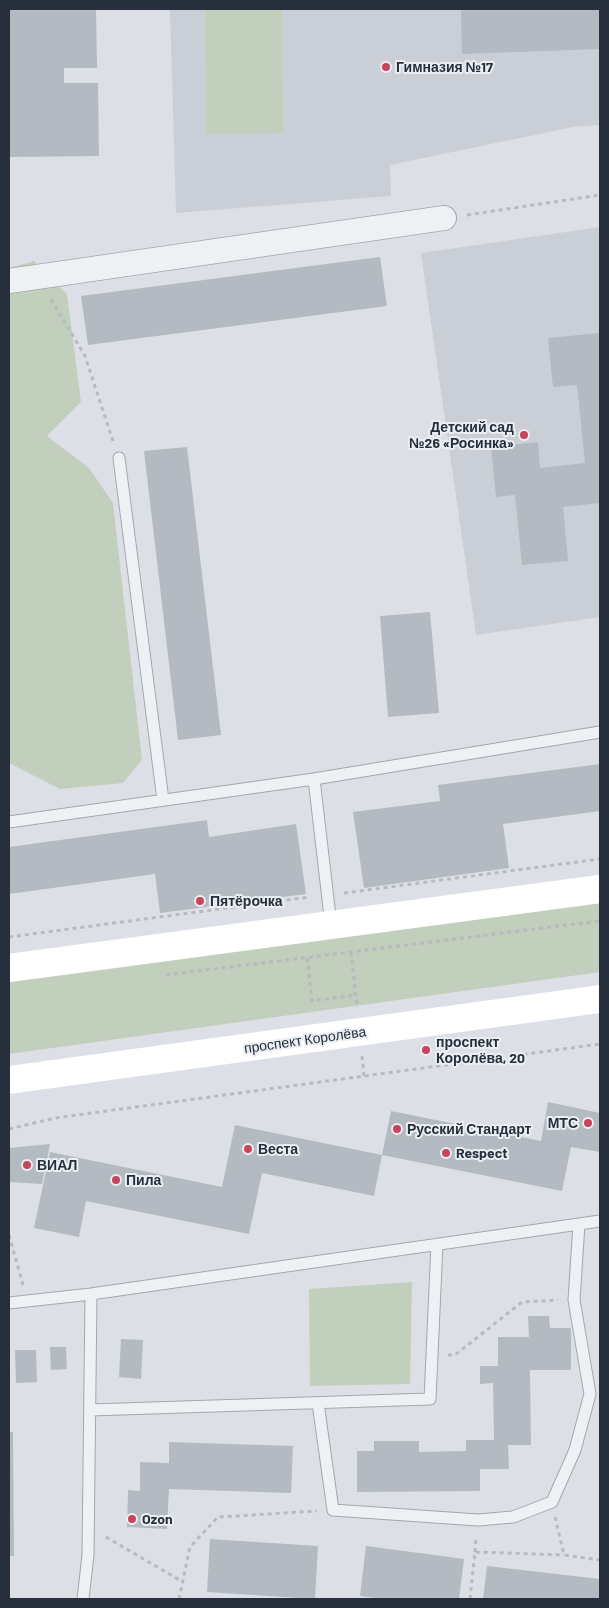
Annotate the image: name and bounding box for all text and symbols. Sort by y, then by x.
place label: Гимназия №17 [396,59,493,75]
marker: Гимназия №17 [380,61,392,73]
place label: Детский сад №26 «Росинка» [409,419,514,452]
marker: Детский сад №26 «Росинка» [518,429,530,441]
place label: Пятёрочка [210,893,283,909]
marker: Пятёрочка [194,895,206,907]
street label: проспект Королёва [243,1023,367,1057]
place label: проспект Королёва, 20 [436,1034,525,1066]
marker: проспект Королёва, 20 [420,1044,432,1056]
place label: МТС [548,1115,578,1131]
marker: МТС [582,1117,594,1129]
place label: Русский Стандарт [407,1121,531,1137]
marker: Русский Стандарт [391,1123,403,1135]
place label: Веста [258,1141,298,1157]
marker: Веста [242,1143,254,1155]
place label: Respect [456,1145,507,1161]
marker: Respect [440,1147,452,1159]
place label: ВИАЛ [37,1157,77,1173]
marker: ВИАЛ [21,1159,33,1171]
place label: Пила [126,1172,161,1188]
marker: Пила [110,1174,122,1186]
place label: Ozon [142,1511,173,1527]
marker: Ozon [126,1513,138,1525]

